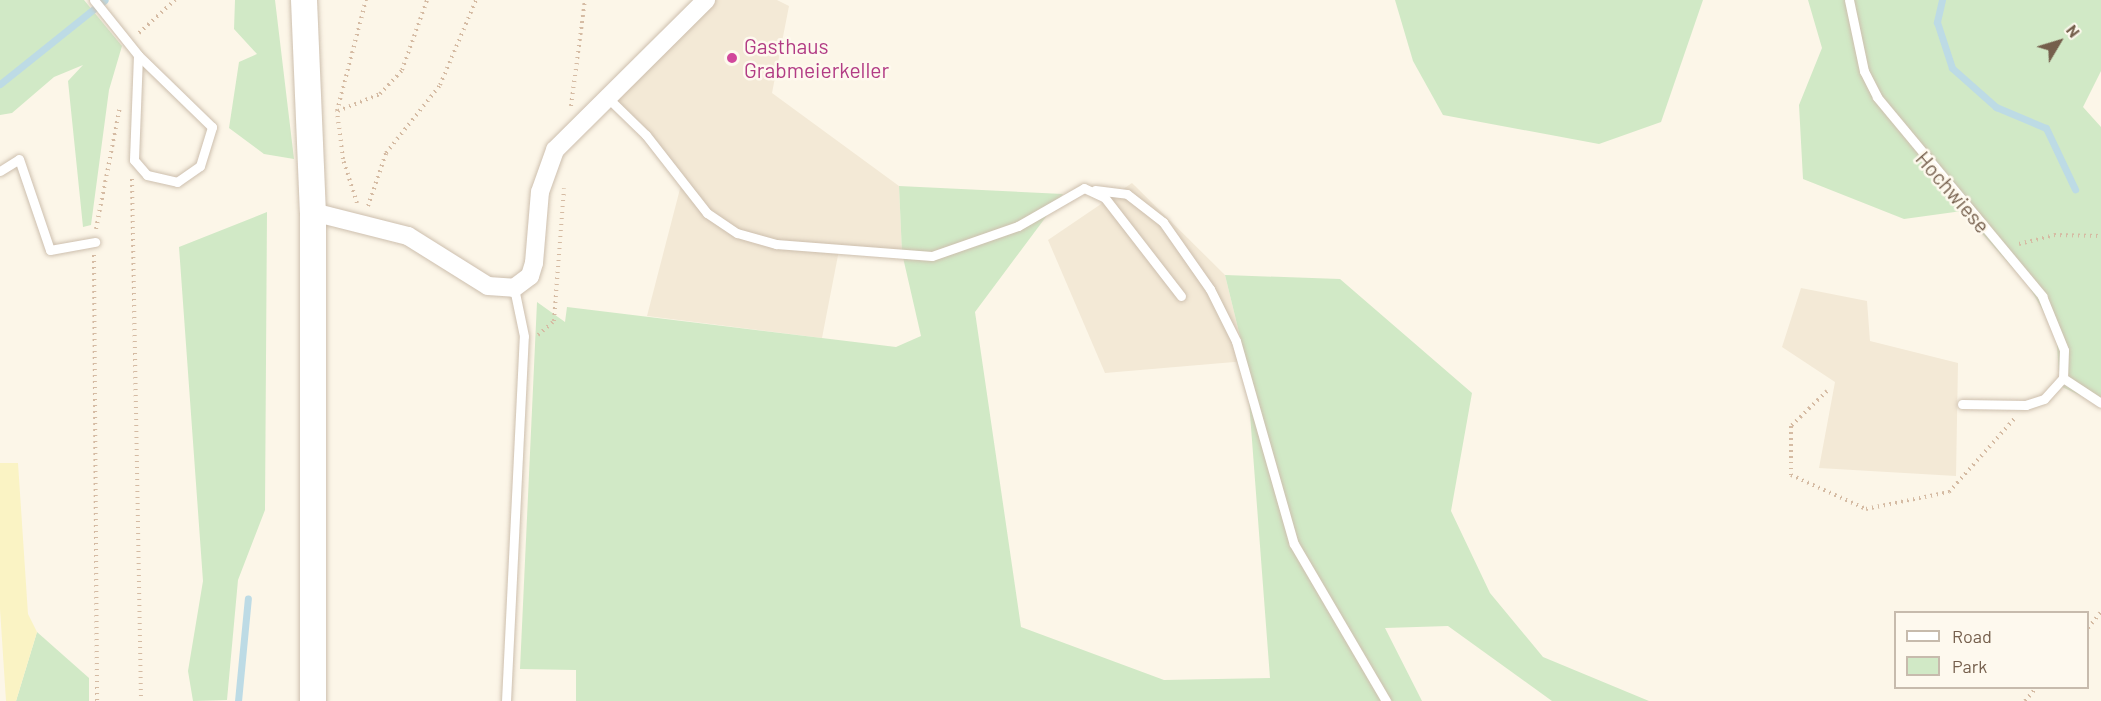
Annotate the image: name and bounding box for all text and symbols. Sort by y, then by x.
north arrow [2029,12,2089,72]
text: N [2063,21,2084,41]
place label: Gasthaus Grabmeierkeller [744,33,889,83]
marker: Gasthaus Grabmeierkeller [725,51,739,65]
street label: Hochwiese [1911,146,1995,238]
legend [1894,611,2089,689]
text: Road [1952,625,1992,647]
text: Park [1952,655,1987,677]

